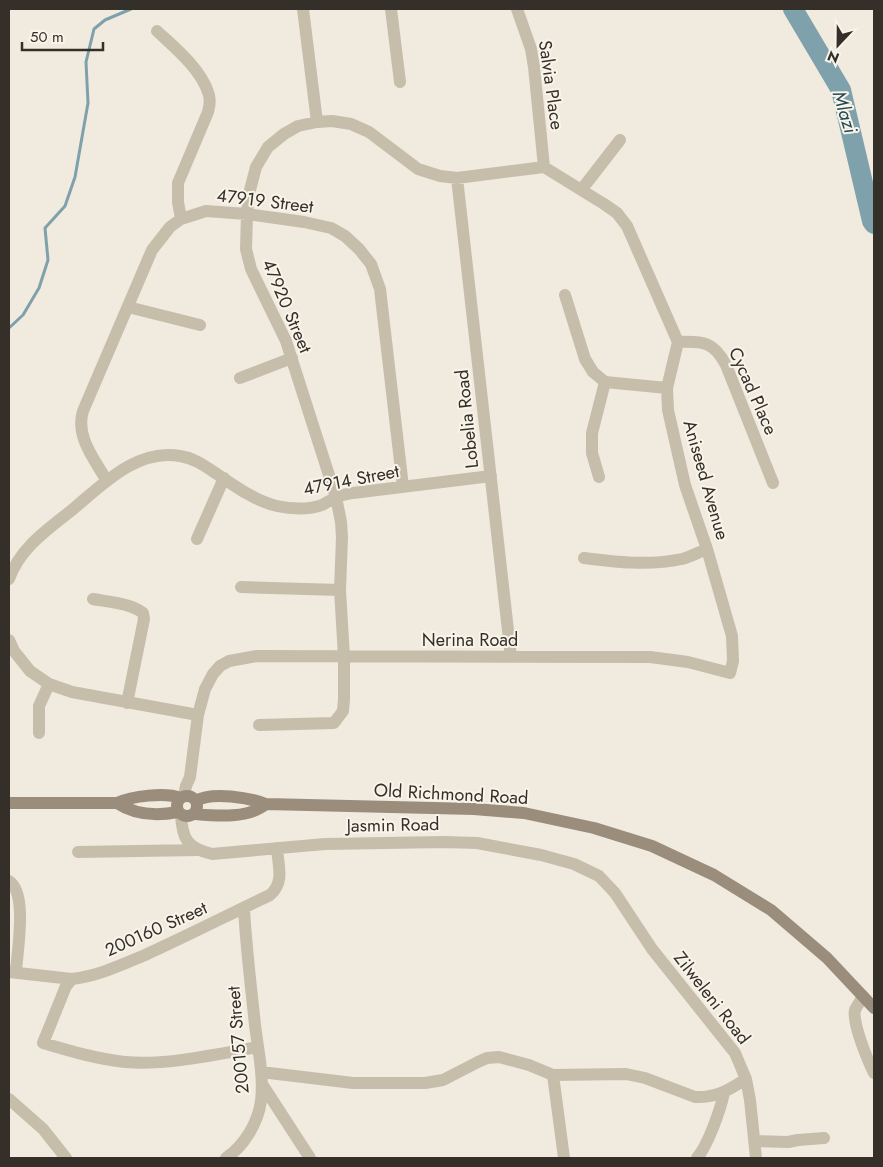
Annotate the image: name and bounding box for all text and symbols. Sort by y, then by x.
scale bar [22,20,104,52]
north arrow [813,20,863,70]
text: 50 m [30,26,64,48]
street label: Salvia Place [532,39,570,131]
text: N [824,46,842,68]
water label: Mlazi [826,88,865,138]
street label: 47919 Street [215,182,315,220]
street label: 47920 Street [256,255,319,358]
street label: Cycad Place [722,343,784,439]
street label: Lobelia Road [449,368,485,470]
street label: Aniseed Avenue [676,417,736,543]
street label: 47914 Street [301,458,402,502]
street label: Nerina Road [422,627,518,653]
street label: Old Richmond Road [373,777,529,811]
street label: Jasmin Road [344,811,440,839]
street label: 200160 Street [101,895,212,963]
street label: Zilweleni Road [667,946,757,1050]
street label: 200157 Street [220,984,256,1095]

